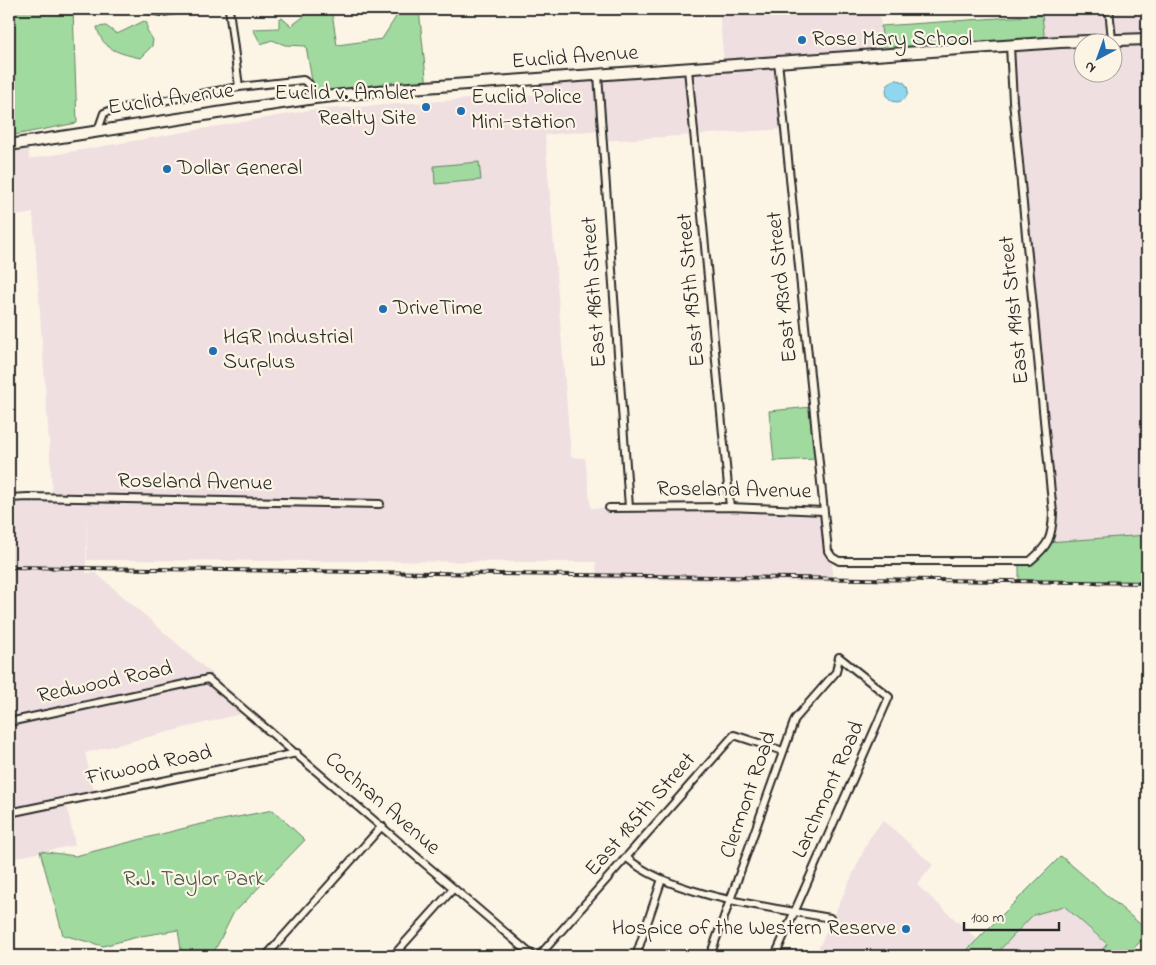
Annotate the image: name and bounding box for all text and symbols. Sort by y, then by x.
place label: Rose Mary School [812,24,972,57]
north arrow [1074,32,1124,82]
marker: Rose Mary School [796,34,808,46]
street label: Euclid Avenue [511,38,640,78]
text: N [1080,56,1101,78]
street label: Euclid Avenue [106,75,236,125]
place label: Euclid v. Ambler Realty Site [274,78,416,136]
place label: Euclid Police Mini-station [471,82,582,139]
marker: Euclid v. Ambler Realty Site [420,101,432,113]
marker: Euclid Police Mini-station [455,105,467,117]
place label: Dollar General [176,153,302,185]
marker: Dollar General [161,163,173,175]
street label: East 193rd Street [759,209,807,364]
street label: East 195th Street [669,211,715,368]
street label: East 196th Street [574,215,616,369]
street label: East 191st Street [991,233,1039,386]
place label: DriveTime [392,293,483,325]
marker: DriveTime [377,303,389,315]
place label: HGR Industrial Surplus [223,322,353,379]
marker: HGR Industrial Surplus [207,345,219,357]
street label: Roseland Avenue [117,466,273,500]
street label: Roseland Avenue [656,474,812,508]
street label: Redwood Road [35,653,175,713]
street label: Larchmont Road [784,716,874,864]
street label: Clermont Road [712,727,786,863]
street label: Firwood Road [82,737,215,795]
street label: Cochran Avenue [317,745,447,864]
street label: East 185th Street [578,745,705,884]
park label: R.J. Taylor Park [123,864,265,897]
scale bar [964,900,1058,932]
text: 100 m [971,907,1004,929]
place label: Hospice of the Western Reserve [612,913,896,945]
marker: Hospice of the Western Reserve [900,923,912,935]

